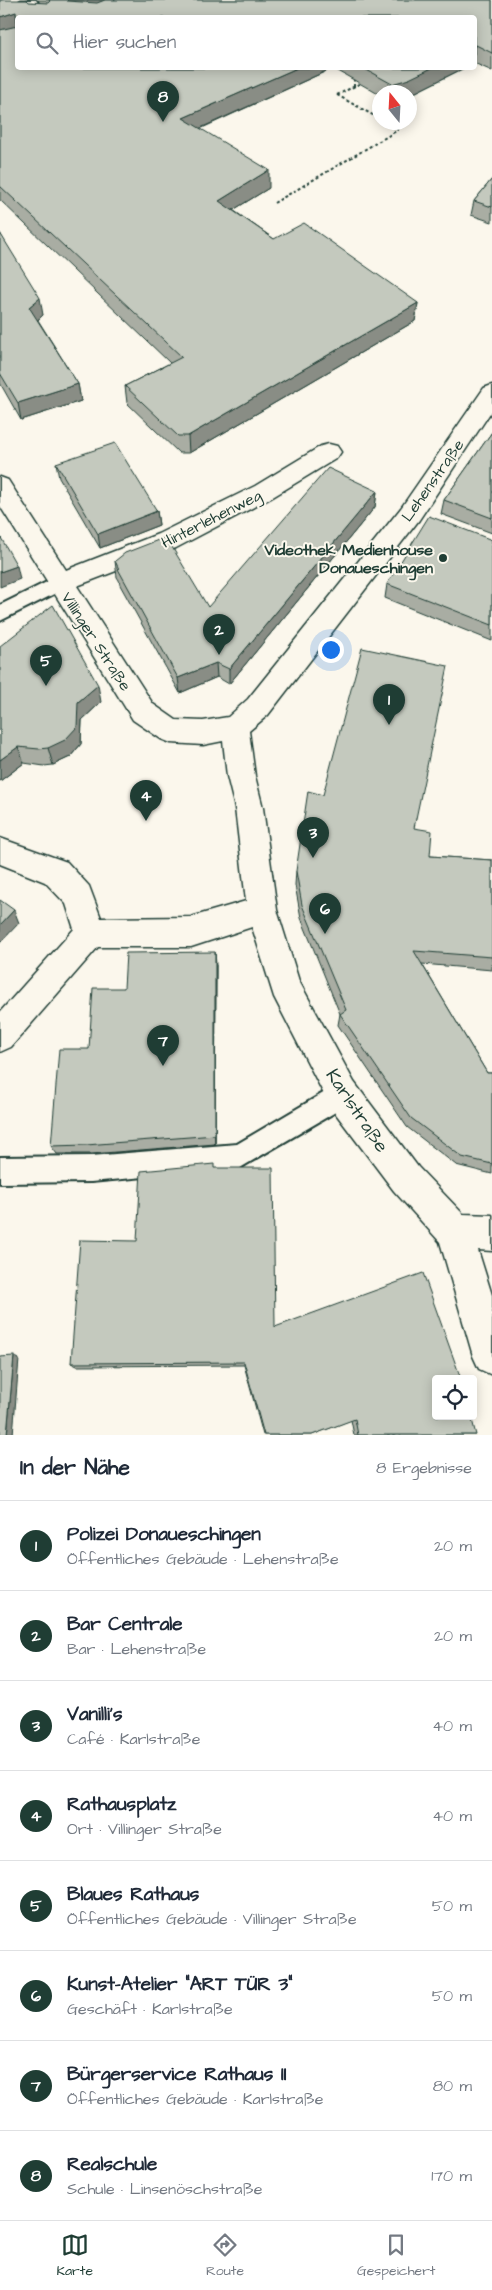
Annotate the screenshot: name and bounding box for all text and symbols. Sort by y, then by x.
search box [15,15,477,70]
icon: search [33,29,61,57]
text: Hier suchen [73,29,176,56]
pin: 8 [147,81,179,122]
north arrow [372,85,417,130]
street label: Lehenstraße [396,435,470,526]
street label: Hinterlehenweg [158,484,266,554]
place label: Videothek Medienhouse Donaueschingen [264,539,433,581]
marker: Videothek Medienhouse Donaueschingen [437,552,449,564]
street label: Villinger Straße [55,588,137,696]
pin: 2 [203,614,235,655]
your location [318,637,344,663]
pin: 5 [30,645,62,686]
pin: 1 [373,684,405,725]
pin: 4 [130,780,162,821]
pin: 3 [297,817,329,858]
pin: 6 [309,893,341,934]
pin: 7 [147,1025,179,1066]
street label: Karlstraße [319,1064,395,1158]
map controls [432,1375,477,1420]
button: locate [432,1375,477,1420]
text: In der Nähe [20,1453,130,1482]
text: 8 Ergebnisse [376,1457,472,1479]
text: Polizei Donaueschingen [67,1521,261,1548]
text: 1 [35,1535,37,1557]
text: 20 m [434,1535,472,1557]
text: Öffentliches Gebäude · Lehenstraße [67,1548,339,1570]
text: Bar Centrale [67,1611,183,1638]
text: 2 [31,1625,41,1647]
text: 20 m [434,1625,472,1647]
text: Bar · Lehenstraße [67,1638,206,1660]
text: Vanilli's [67,1701,122,1728]
text: 3 [32,1715,40,1737]
text: 40 m [432,1715,472,1737]
text: Café · Karlstraße [67,1728,200,1750]
text: Rathausplatz [67,1791,176,1818]
text: 4 [31,1805,41,1827]
text: 40 m [432,1805,472,1827]
text: Ort · Villinger Straße [67,1818,222,1840]
text: Blaues Rathaus [67,1881,199,1908]
text: 5 [30,1895,42,1917]
text: 50 m [432,1895,472,1917]
text: Öffentliches Gebäude · Villinger Straße [67,1908,357,1930]
text: Kunst-Atelier "ART TÜR 3" [67,1971,293,1998]
text: 6 [31,1985,41,2007]
text: 50 m [432,1985,472,2007]
text: Geschäft · Karlstraße [67,1998,233,2020]
text: Bürgerservice Rathaus II [67,2061,287,2088]
text: 7 [31,2075,41,2097]
text: 80 m [433,2075,472,2097]
text: Öffentliches Gebäude · Karlstraße [67,2088,324,2110]
text: Realschule [67,2151,157,2178]
text: 8 [31,2165,41,2187]
text: 170 m [431,2165,472,2187]
text: Schule · Linsenöschstraße [67,2178,262,2200]
tab: Karte [56,2231,93,2281]
tab: Route [206,2231,244,2281]
tab: Gespeichert [357,2231,436,2281]

